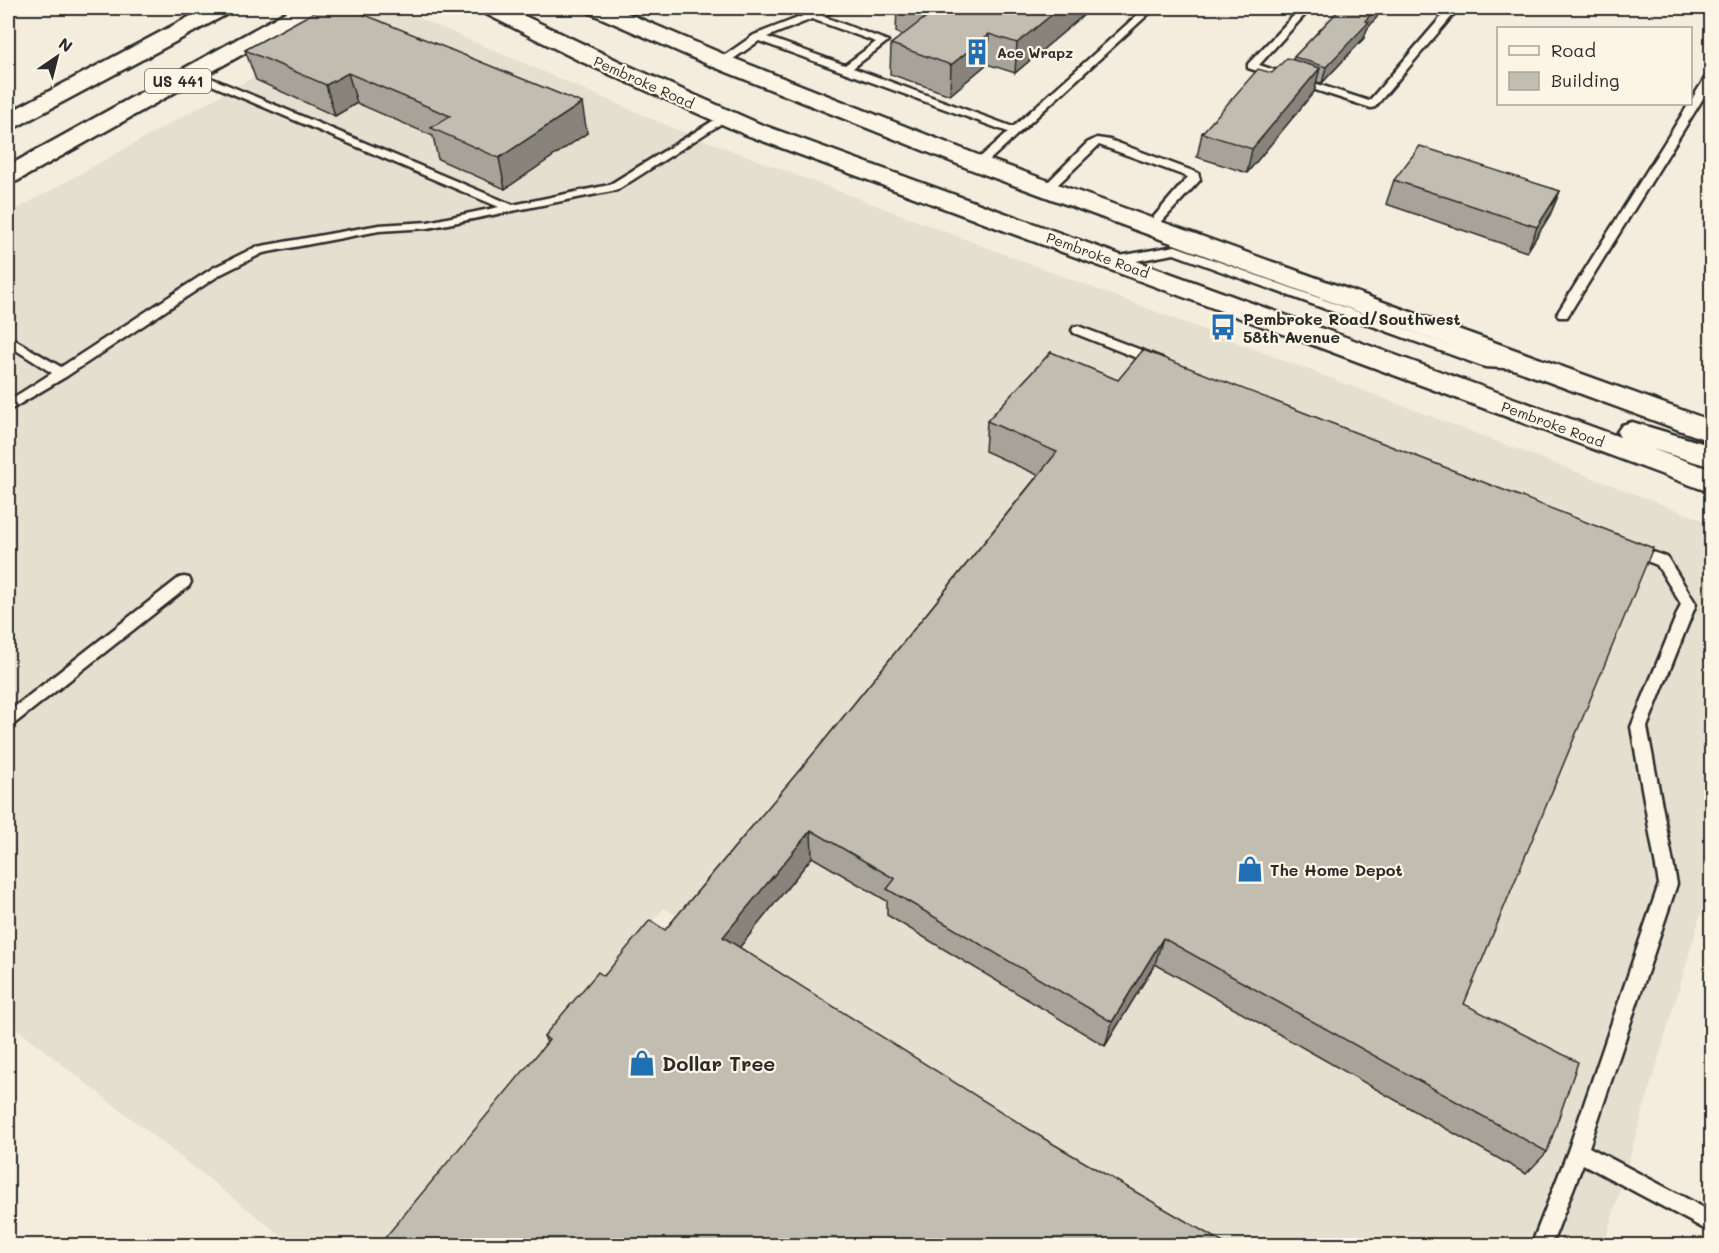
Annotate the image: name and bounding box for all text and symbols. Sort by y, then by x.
north arrow [27,27,87,87]
legend [1497,27,1692,105]
text: N [55,32,77,56]
building icon: Ace Wrapz [962,37,992,67]
text: Road [1551,38,1596,62]
place label: Ace Wrapz [997,43,1073,62]
street label: Pembroke Road [591,51,697,113]
text: Building [1551,68,1619,92]
road number: US 441 [145,69,211,93]
street label: Pembroke Road [1044,228,1152,282]
place label: Pembroke Road/Southwest 58th Avenue [1243,308,1461,347]
bus stop icon: Pembroke Road/Southwest 58th Avenue [1208,312,1238,342]
street label: Pembroke Road [1499,397,1607,451]
shop icon: The Home Depot [1235,854,1265,884]
place label: The Home Depot [1270,859,1403,880]
shop icon: Dollar Tree [627,1048,657,1078]
place label: Dollar Tree [662,1050,775,1076]

